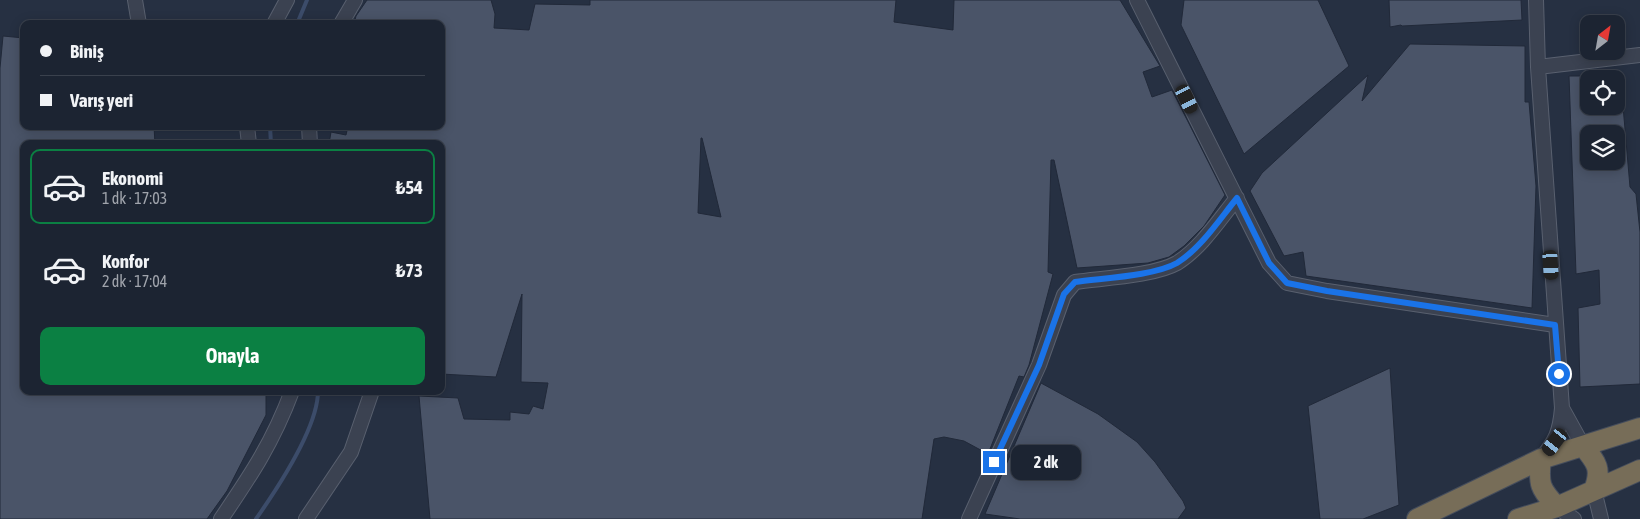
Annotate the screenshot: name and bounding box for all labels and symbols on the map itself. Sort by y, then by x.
north arrow [1580,15,1625,60]
car [1173,82,1200,116]
car [1542,250,1559,280]
route start [1548,363,1570,385]
car [1539,426,1570,458]
callout: 2 dk [1012,444,1082,480]
route end [983,451,1005,473]

